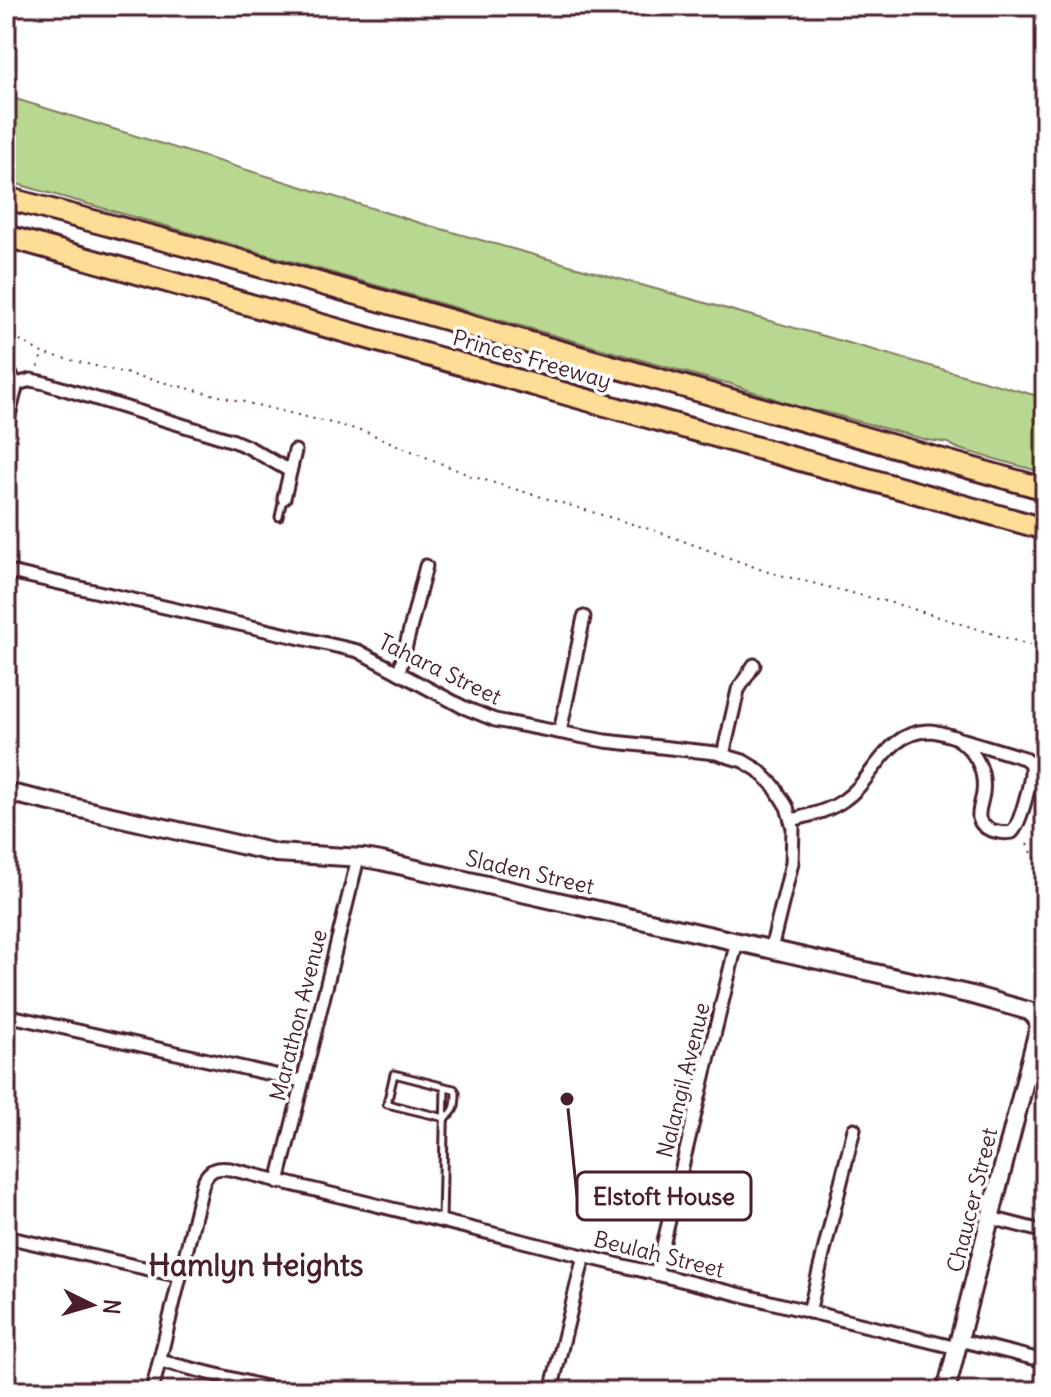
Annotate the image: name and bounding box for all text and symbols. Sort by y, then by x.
street label: Princes Freeway [450,323,614,395]
street label: Tahara Street [374,627,506,711]
street label: Sladen Street [463,844,597,900]
street label: Marathon Avenue [263,926,333,1104]
street label: Nalangil Avenue [650,1000,716,1160]
street label: Chaucer Street [941,1125,1003,1275]
callout: Elstoft House [577,1172,751,1220]
text: Elstoft House [593,1181,735,1211]
street label: Beulah Street [591,1224,727,1284]
district label: Hamlyn Heights [148,1246,364,1284]
north arrow [52,1265,132,1345]
text: N [97,1298,127,1316]

